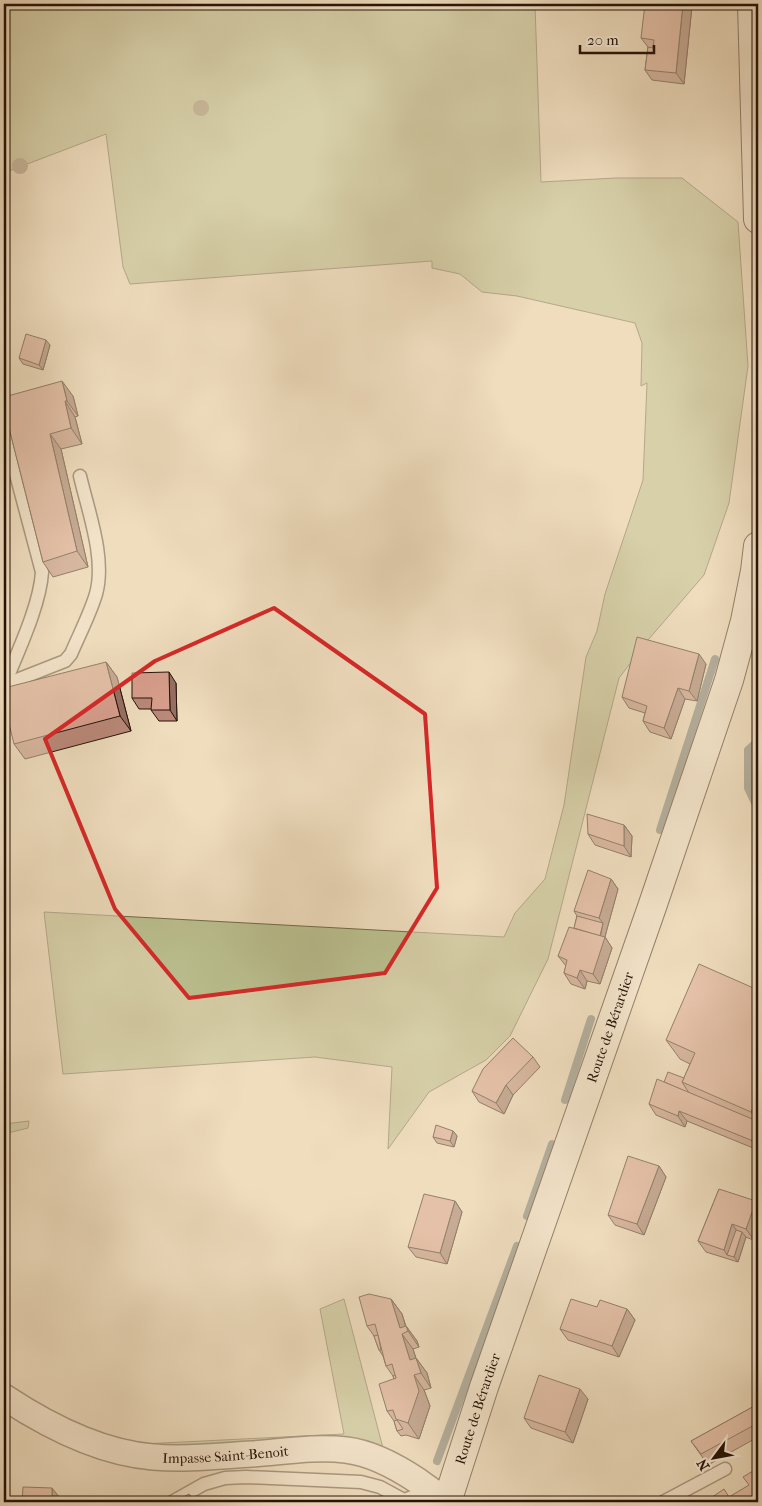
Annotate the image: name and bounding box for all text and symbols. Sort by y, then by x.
scale bar [580,22,653,54]
text: 20 m [587,31,619,49]
street label: Route de Bérardier [583,970,637,1085]
street label: Route de Bérardier [451,1351,504,1467]
north arrow [690,1434,740,1484]
street label: Impasse Saint-Benoit [162,1442,289,1467]
text: N [693,1455,713,1474]

